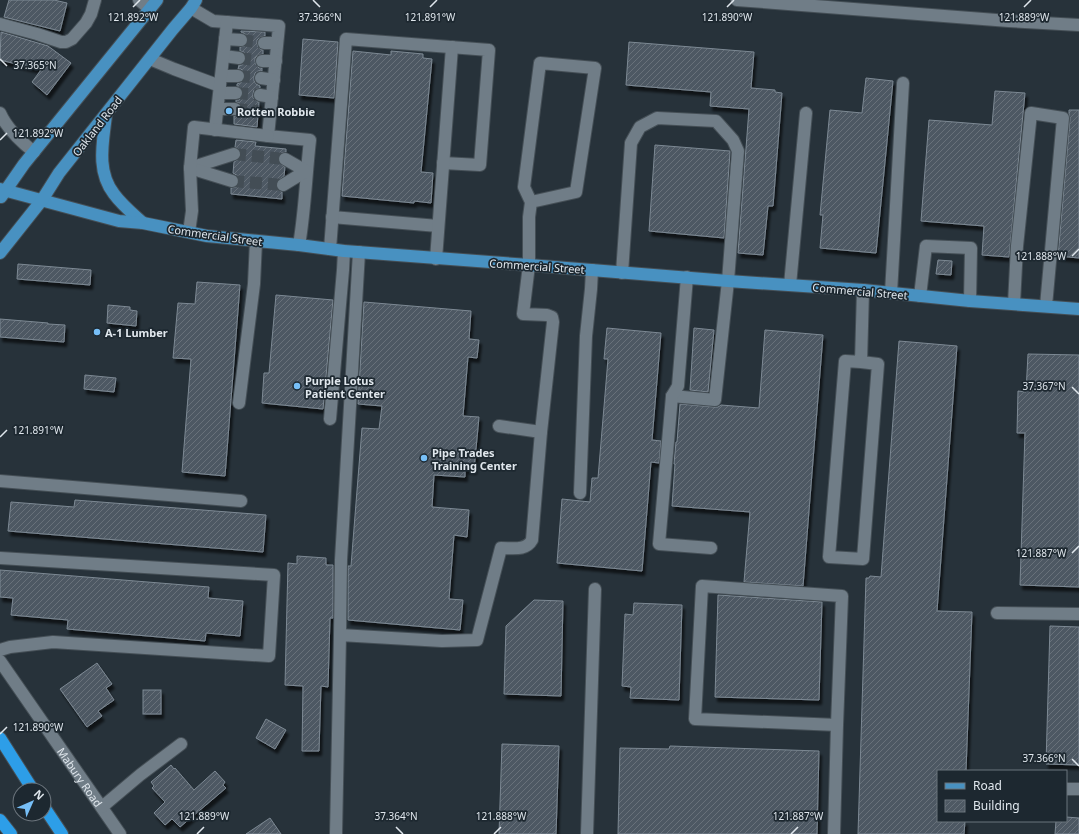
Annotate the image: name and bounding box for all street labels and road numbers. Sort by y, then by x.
street label: Oakland Road [69,93,125,159]
street label: Commercial Street [167,221,263,249]
street label: Commercial Street [489,255,585,277]
street label: Commercial Street [812,279,908,303]
street label: Mabury Road [54,744,106,810]

